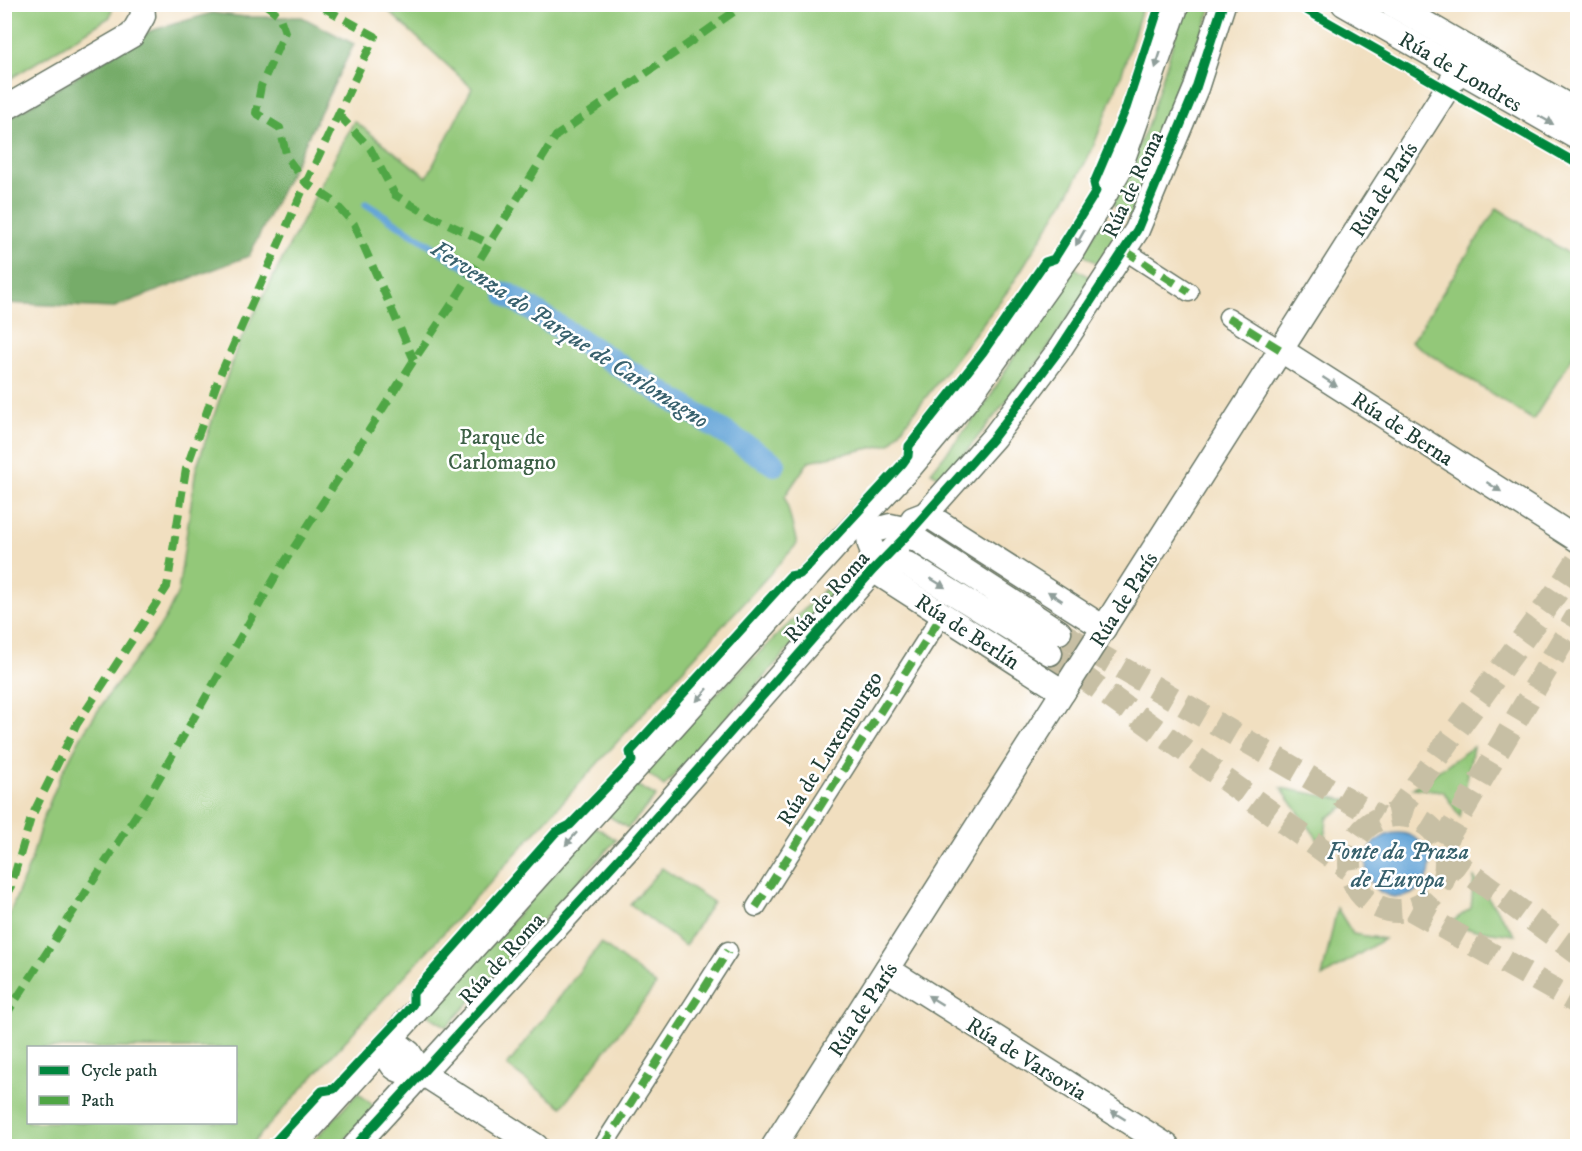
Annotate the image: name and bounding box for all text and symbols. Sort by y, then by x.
street label: Rúa de Londres [1394,26,1527,118]
one-way arrow [1153,51,1163,69]
one-way arrow [1538,115,1555,125]
street label: Rúa de Roma [1097,126,1170,243]
street label: Rúa de París [1344,137,1424,243]
one-way arrow [1075,230,1085,247]
water label: Fervenza do Parque de Carlomagno [425,234,714,436]
one-way arrow [1322,376,1338,387]
street label: Rúa de Berna [1346,386,1459,473]
park label: Parque de Carlomagno [448,424,556,476]
one-way arrow [1486,481,1502,492]
street label: Rúa de Roma [779,545,876,649]
street label: Rúa de París [1084,547,1164,653]
one-way arrow [929,578,946,589]
street label: Rúa de Berlín [910,589,1025,676]
one-way arrow [1047,591,1063,602]
street label: Rúa de Luxemburgo [772,666,889,831]
one-way arrow [695,687,709,702]
one-way arrow [565,831,578,846]
water label: Fonte da Praza de Europa [1327,837,1469,895]
street label: Rúa de Roma [454,907,551,1011]
street label: Rúa de París [823,957,904,1062]
one-way arrow [927,995,943,1006]
street label: Rúa de Varsovia [961,1012,1092,1107]
legend [27,1046,237,1124]
text: Cycle path [81,1060,158,1082]
text: Path [81,1090,115,1112]
one-way arrow [1110,1110,1126,1121]

